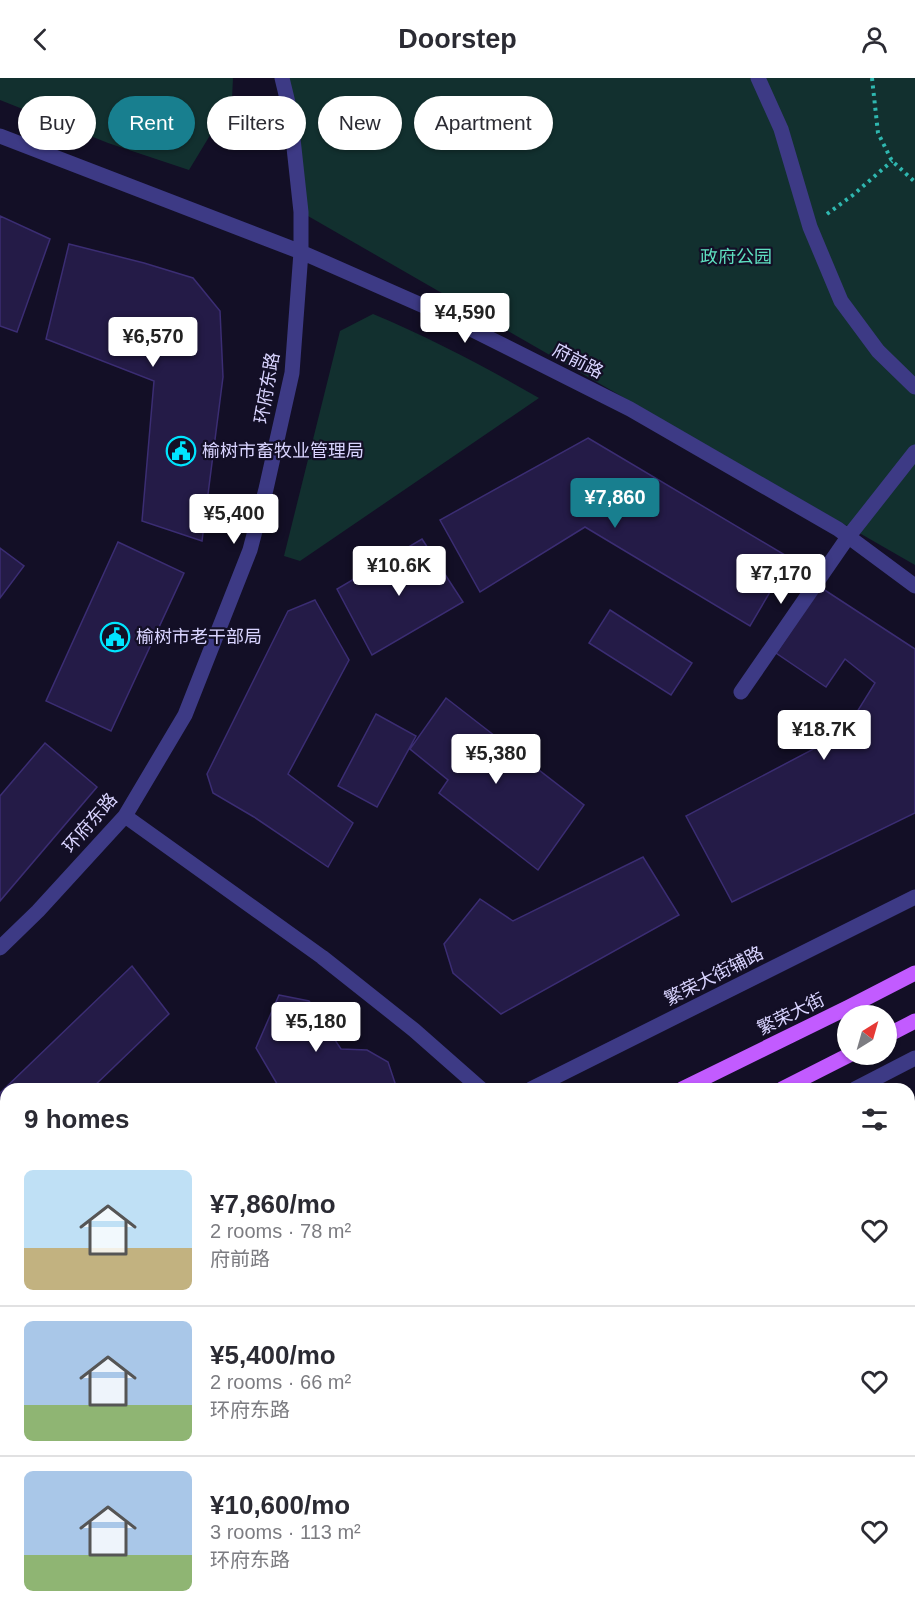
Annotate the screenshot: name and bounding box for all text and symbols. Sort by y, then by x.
icon: back [24,23,57,56]
icon: person [858,23,891,56]
text: Doorstep [398,24,517,54]
chip: Buy [18,96,96,150]
chip: Rent [108,96,195,150]
chip: Filters [207,96,306,150]
chip: New [318,96,402,150]
chip: Apartment [414,96,553,150]
park label: 政府公园 [700,247,772,267]
pin: ¥4,590 [416,293,514,344]
text: ¥4,590 [434,301,496,323]
pin: ¥6,570 [104,317,202,368]
text: ¥6,570 [122,325,184,347]
street label: 府前路 [549,340,607,382]
street label: 环府东路 [251,351,283,425]
public building icon: 榆树市畜牧业管理局 [165,435,197,467]
place label: 榆树市畜牧业管理局 [202,441,364,461]
pin: ¥7,860 [566,478,664,529]
text: ¥7,860 [584,486,646,508]
pin: ¥5,400 [185,494,283,545]
text: ¥5,400 [203,502,265,524]
pin: ¥10.6K [350,546,448,597]
text: ¥10.6K [367,554,431,576]
pin: ¥7,170 [732,554,830,605]
text: ¥7,170 [750,562,812,584]
public building icon: 榆树市老干部局 [99,621,131,653]
place label: 榆树市老干部局 [136,627,262,647]
pin: ¥18.7K [775,710,873,761]
text: ¥18.7K [792,718,856,740]
pin: ¥5,380 [447,734,545,785]
text: ¥5,380 [465,742,527,764]
street label: 环府东路 [59,789,121,857]
street label: 繁荣大街辅路 [661,943,767,1009]
street label: 繁荣大街 [754,989,828,1039]
pin: ¥5,180 [267,1002,365,1053]
north arrow [837,1005,897,1065]
map controls [837,1005,897,1065]
text: ¥5,180 [285,1010,347,1032]
icon: filters [858,1103,891,1136]
text: 9 homes [24,1104,130,1134]
text: ¥7,860/mo [210,1189,336,1219]
icon: home [72,1194,144,1266]
icon: heart [858,1214,891,1247]
text: 2 rooms · 78 m² [210,1220,351,1242]
text: 府前路 [210,1248,270,1270]
text: ¥5,400/mo [210,1340,336,1370]
icon: home [72,1345,144,1417]
icon: heart [858,1365,891,1398]
text: 2 rooms · 66 m² [210,1371,351,1393]
text: 环府东路 [210,1399,290,1421]
text: ¥10,600/mo [210,1490,350,1520]
icon: home [72,1495,144,1567]
icon: heart [858,1515,891,1548]
text: 3 rooms · 113 m² [210,1521,361,1543]
text: 环府东路 [210,1549,290,1571]

